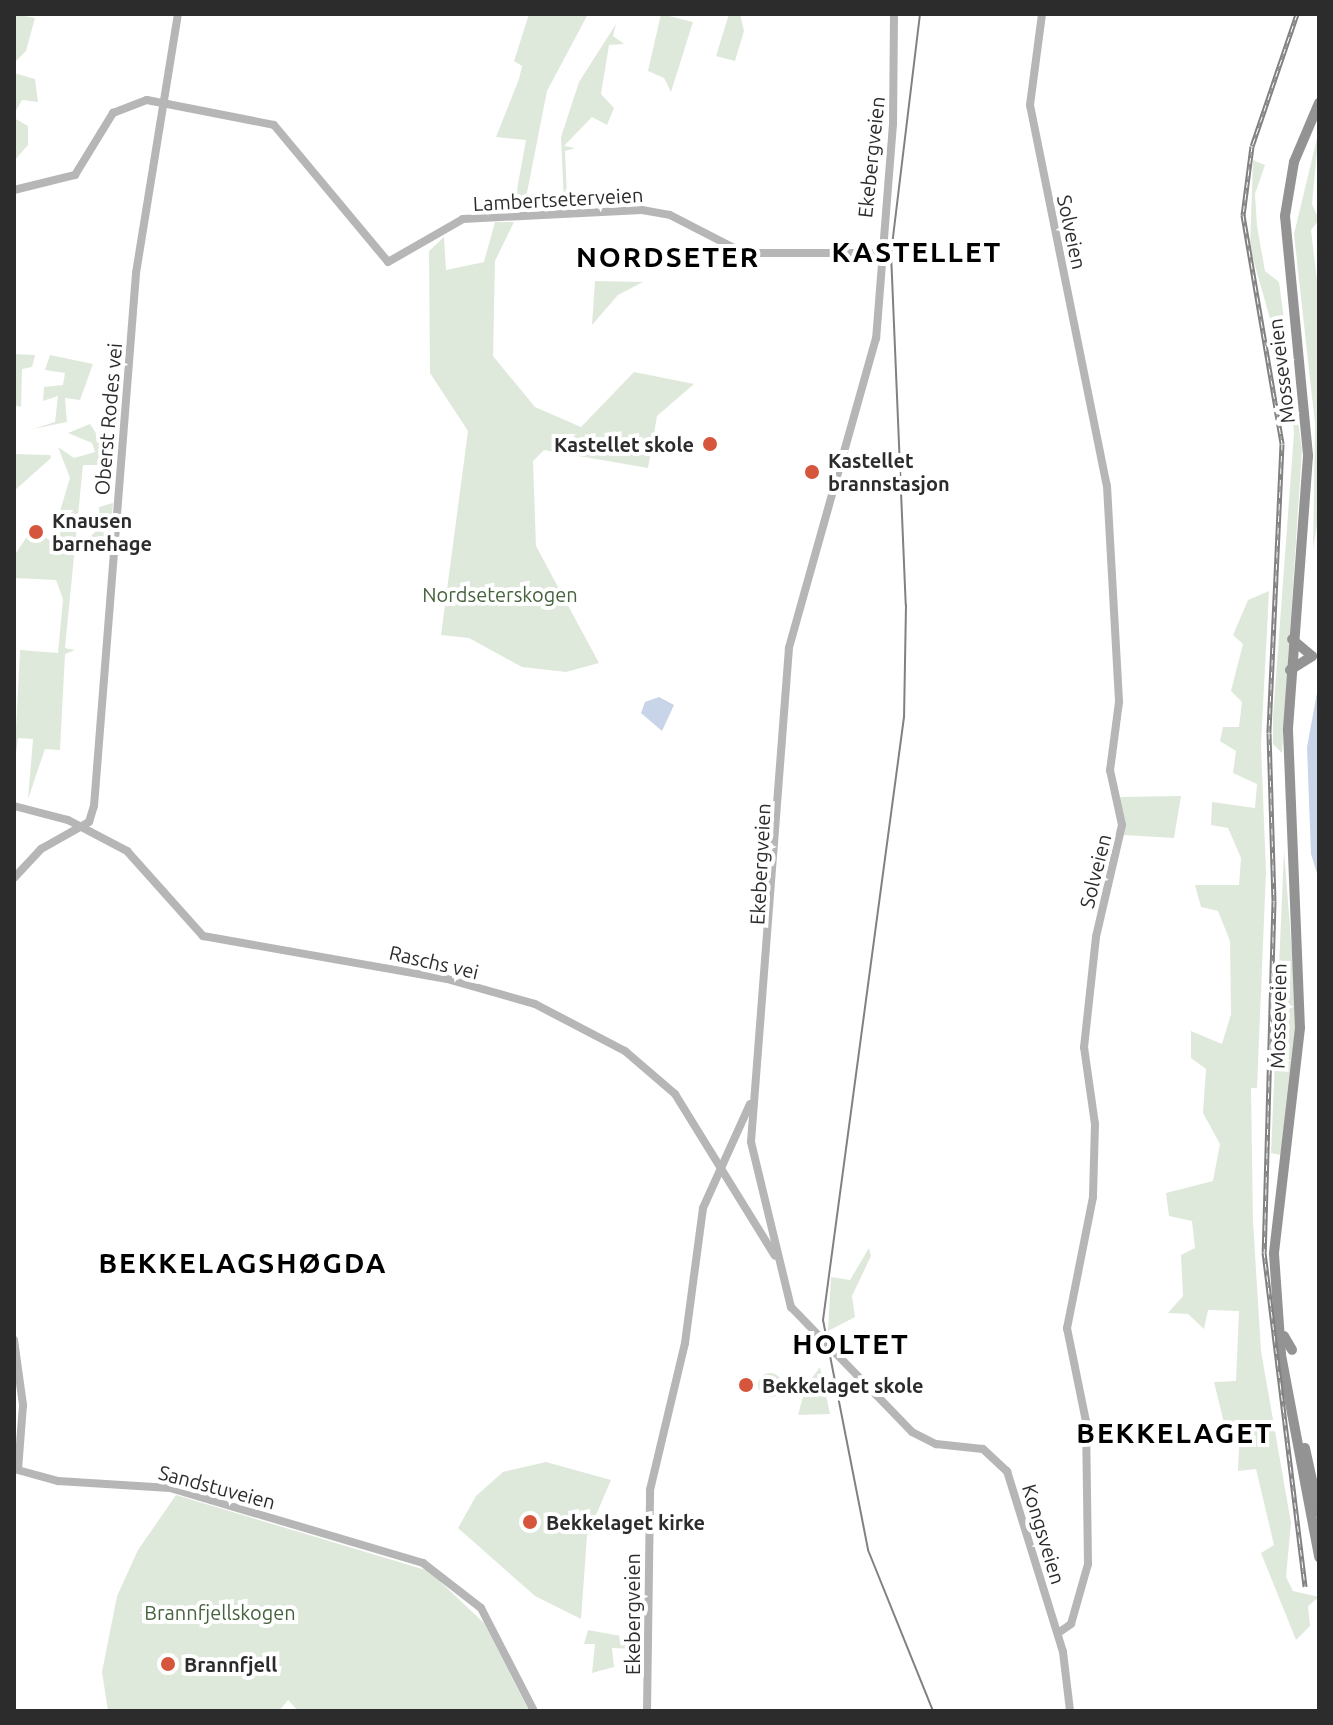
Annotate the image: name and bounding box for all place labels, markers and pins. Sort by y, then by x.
place label: Kastellet skole [554,432,694,456]
marker: Kastellet skole [701,435,719,453]
place label: Kastellet brannstasjon [828,448,950,495]
marker: Kastellet brannstasjon [803,463,821,481]
place label: Knausen barnehage [52,508,152,555]
marker: Knausen barnehage [27,523,45,541]
place label: Bekkelaget skole [762,1373,924,1397]
marker: Bekkelaget skole [737,1376,755,1394]
place label: Bekkelaget kirke [546,1510,705,1534]
marker: Bekkelaget kirke [521,1513,539,1531]
place label: Brannfjell [184,1652,277,1676]
marker: Brannfjell [159,1655,177,1673]

